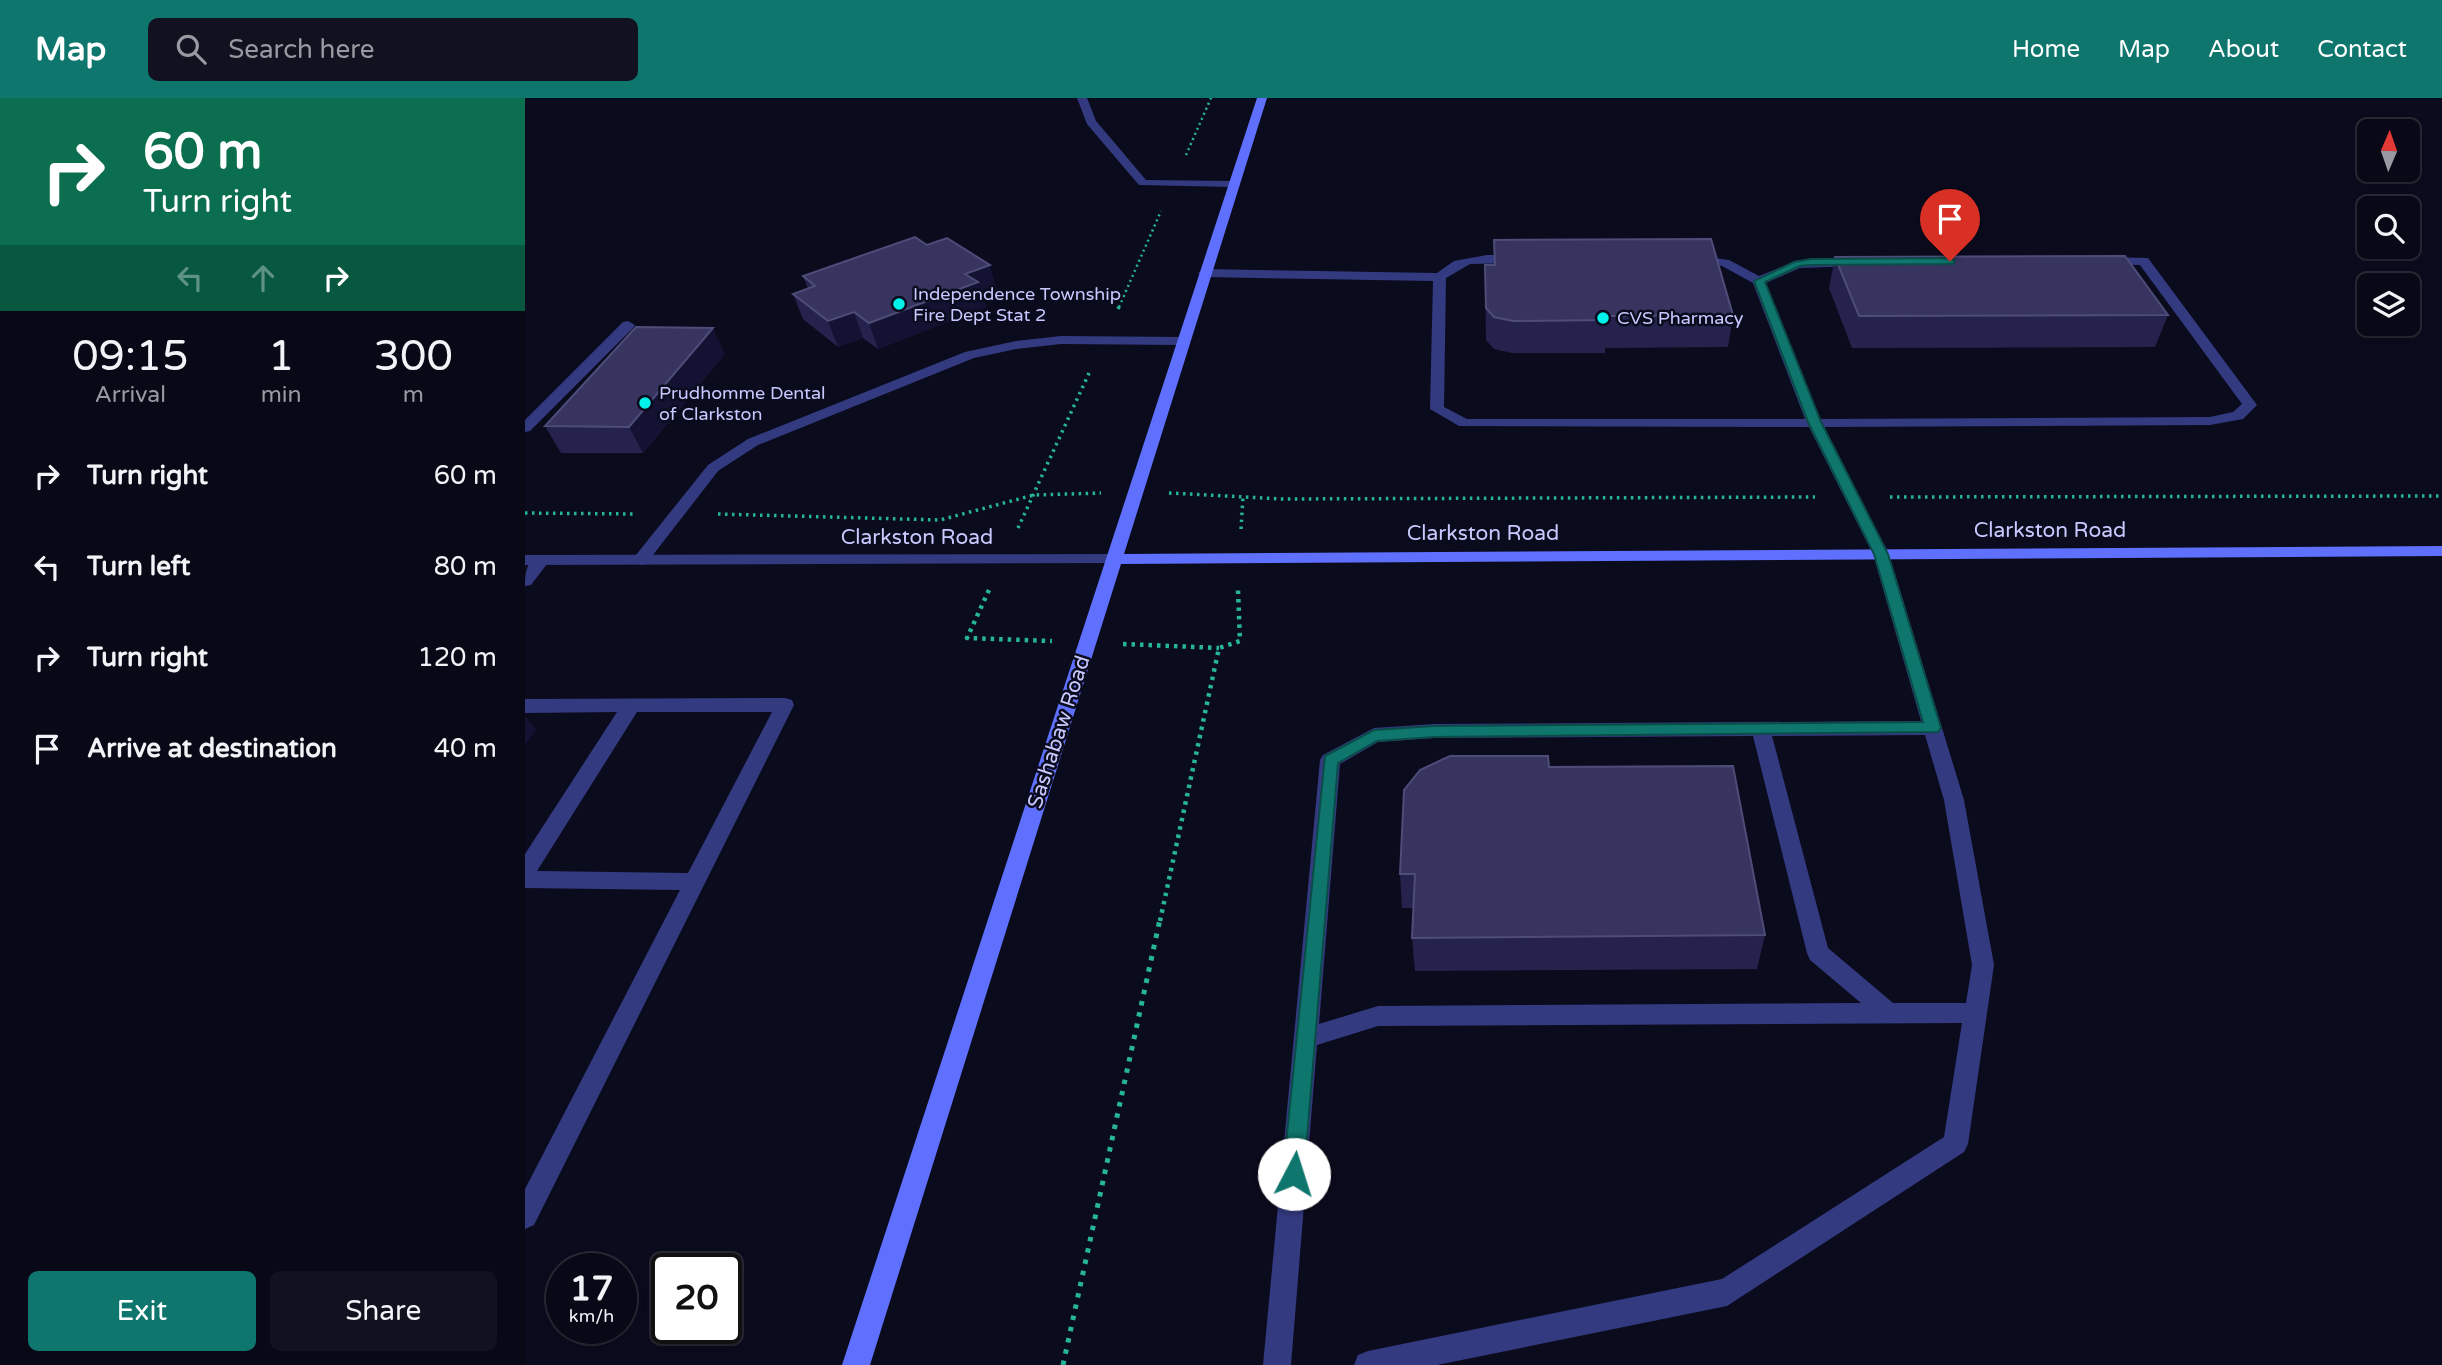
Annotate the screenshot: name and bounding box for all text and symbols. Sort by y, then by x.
search box [148,18,638,81]
text: Map [35,30,106,69]
icon: search [172,30,210,68]
text: Search here [228,34,374,65]
text: Home [2012,35,2080,64]
text: Map [2118,35,2170,64]
text: About [2208,35,2279,64]
text: Contact [2317,35,2407,64]
north arrow [2357,119,2420,182]
map controls [2357,119,2420,336]
text: 60 m [143,123,262,182]
icon: right [28,126,119,217]
text: Turn right [143,183,292,221]
pin [1920,189,1980,261]
button: search [2357,196,2420,259]
icon: arrive [1931,200,1969,238]
icon: left [171,259,209,297]
icon: ahead [244,259,282,297]
icon: right [317,259,355,297]
button: layers [2357,273,2420,336]
place label: Independence Township Fire Dept Stat 2 [913,283,1121,326]
marker: Independence Township Fire Dept Stat 2 [891,296,907,312]
place label: CVS Pharmacy [1617,307,1744,329]
marker: CVS Pharmacy [1595,310,1611,326]
text: 09:15 [72,331,189,382]
text: 1 [268,331,294,382]
text: 300 [374,331,453,382]
text: Arrival [95,381,166,409]
text: min [261,381,302,409]
text: m [403,381,424,409]
place label: Prudhomme Dental of Clarkston [659,382,826,425]
marker: Prudhomme Dental of Clarkston [637,395,653,411]
icon: right [28,457,66,495]
text: Turn right [87,460,208,491]
text: 60 m [434,460,497,491]
street label: Clarkston Road [1974,518,2126,543]
street label: Clarkston Road [1407,521,1559,546]
street label: Clarkston Road [841,525,993,550]
icon: left [28,548,66,586]
text: Turn left [87,551,190,582]
text: 80 m [434,551,497,582]
icon: right [28,639,66,677]
text: Turn right [87,642,208,673]
text: 120 m [417,642,497,673]
street label: Sashabaw Road [1023,652,1095,812]
icon: arrive [28,730,66,768]
text: Arrive at destination [87,733,337,764]
text: 40 m [434,733,497,764]
position arrow [1257,1137,1331,1211]
speed limit sign: 20 [651,1253,742,1344]
text: 17 [570,1268,613,1310]
button: Exit [28,1271,256,1351]
button: Share [270,1271,497,1351]
text: km/h [569,1305,614,1327]

